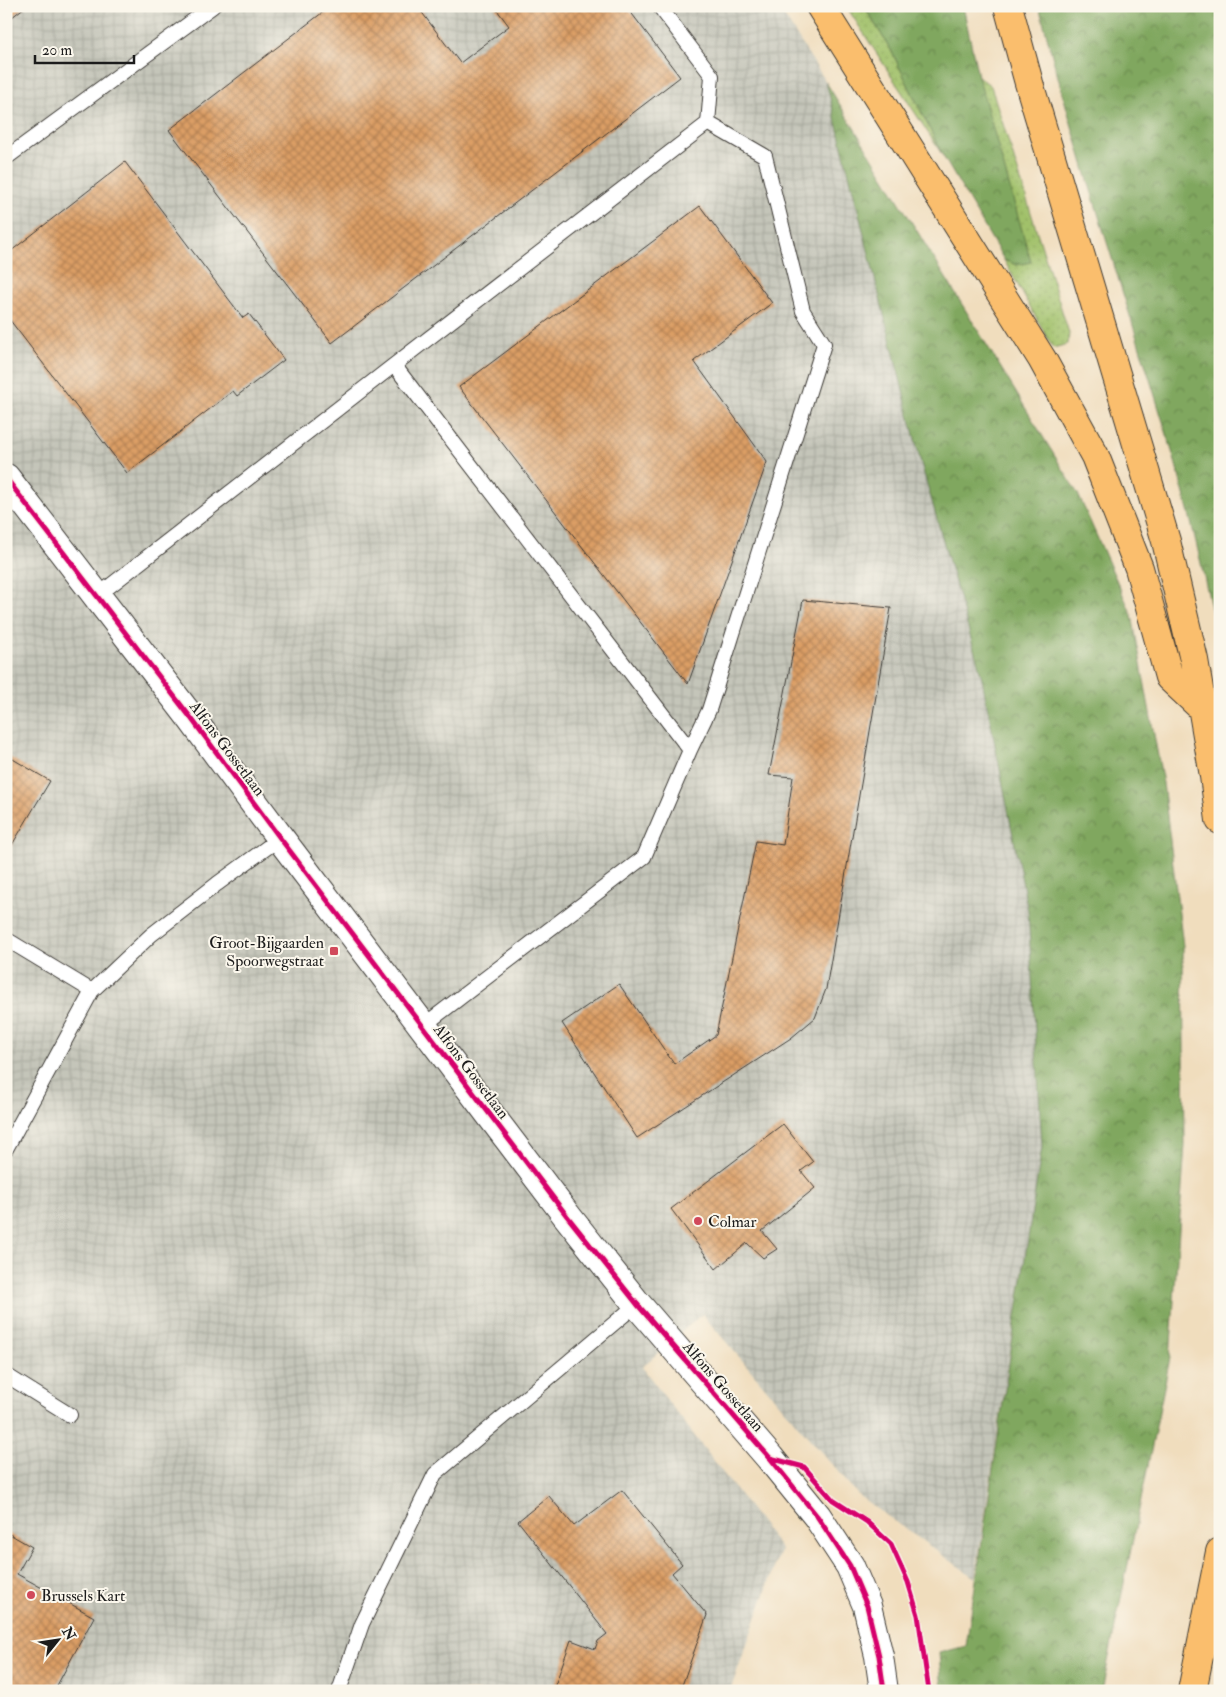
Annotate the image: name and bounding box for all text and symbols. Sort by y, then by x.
scale bar [35,32,134,64]
text: 20 m [42,41,72,60]
street label: Alfons Gossetlaan [184,696,269,800]
place label: Groot-Bijgaarden Spoorwegstraat [209,933,324,972]
marker: Groot-Bijgaarden Spoorwegstraat [328,945,340,957]
street label: Alfons Gossetlaan [428,1019,513,1123]
place label: Colmar [708,1212,756,1232]
marker: Colmar [692,1215,704,1227]
street label: Alfons Gossetlaan [678,1336,768,1436]
place label: Brussels Kart [41,1586,125,1606]
marker: Brussels Kart [25,1589,37,1601]
north arrow [32,1614,82,1664]
text: N [58,1623,80,1644]

